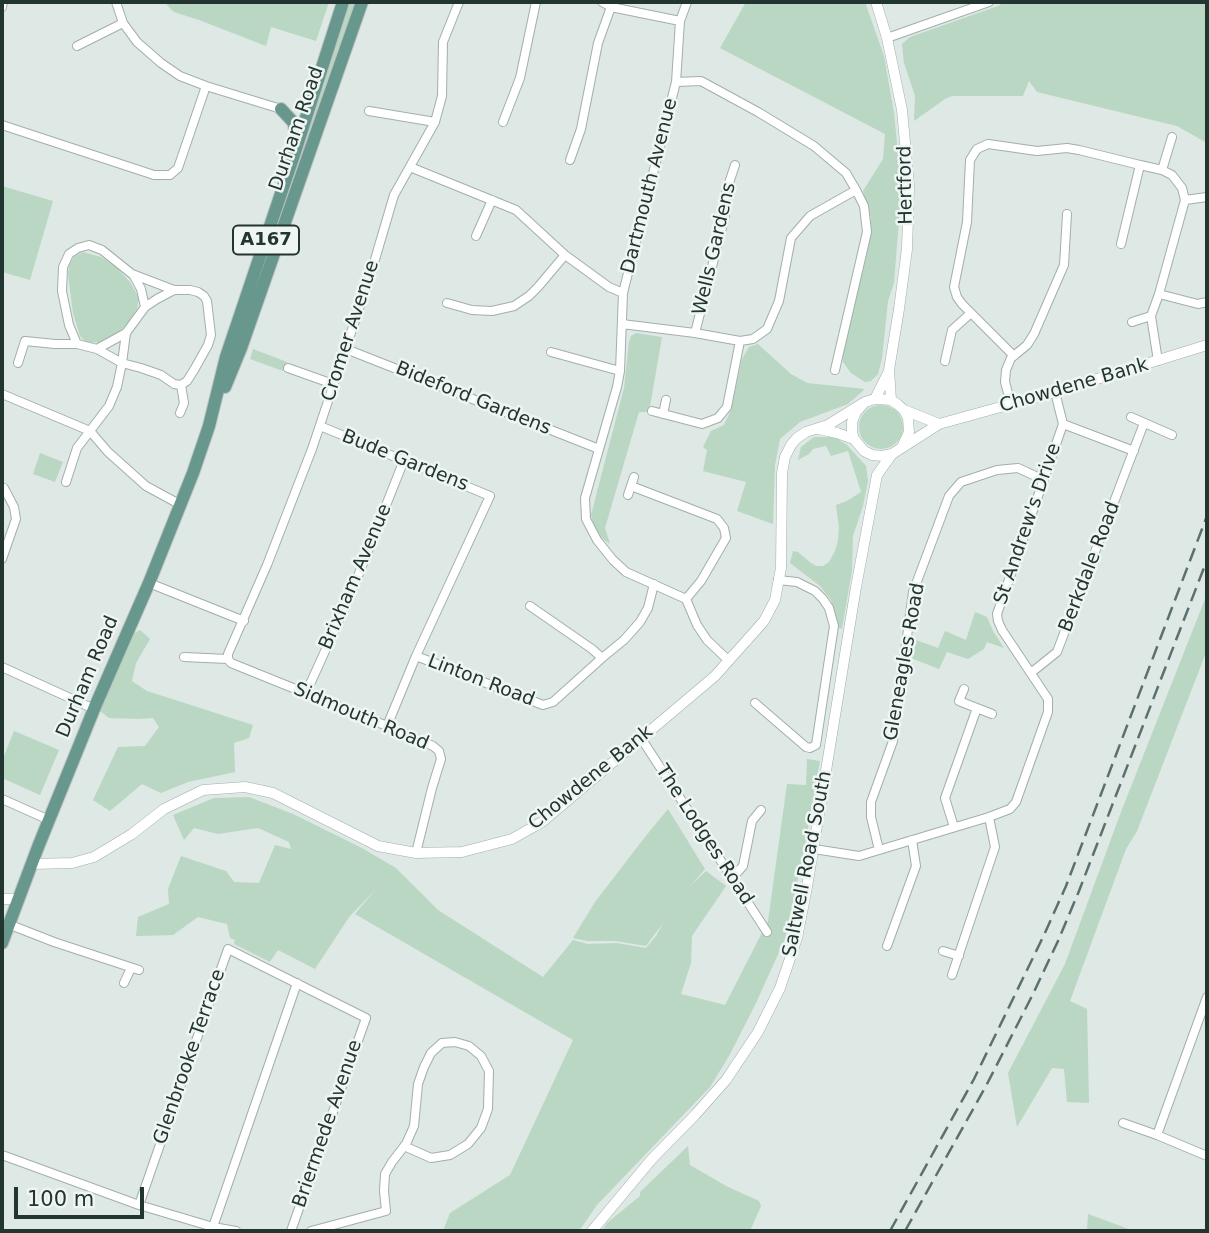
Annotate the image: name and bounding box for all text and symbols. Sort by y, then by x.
street label: Durham Road [265,64,329,194]
street label: Dartmouth Avenue [617,96,683,276]
street label: Hertford [894,145,918,225]
street label: Wells Gardens [689,180,741,318]
road number: A167 [233,226,299,254]
street label: Cromer Avenue [317,258,385,404]
street label: Chowdene Bank [997,354,1151,418]
street label: Bideford Gardens [392,357,554,441]
street label: Bude Gardens [338,425,472,497]
street label: St Andrew's Drive [990,440,1066,608]
street label: Berkdale Road [1055,499,1125,635]
street label: Brixham Avenue [315,501,397,653]
street label: Gleneagles Road [880,581,930,743]
street label: Durham Road [52,613,124,741]
street label: Linton Road [424,650,538,712]
street label: Sidmouth Road [290,678,432,756]
street label: Chowdene Bank [524,721,658,835]
street label: The Lodges Road [650,761,758,909]
street label: Saltwell Road South [779,769,837,959]
street label: Glenbrooke Terrace [149,966,231,1148]
street label: Briermede Avenue [289,1037,367,1211]
scale bar [18,1174,147,1218]
text: 100 m [27,1187,94,1211]

